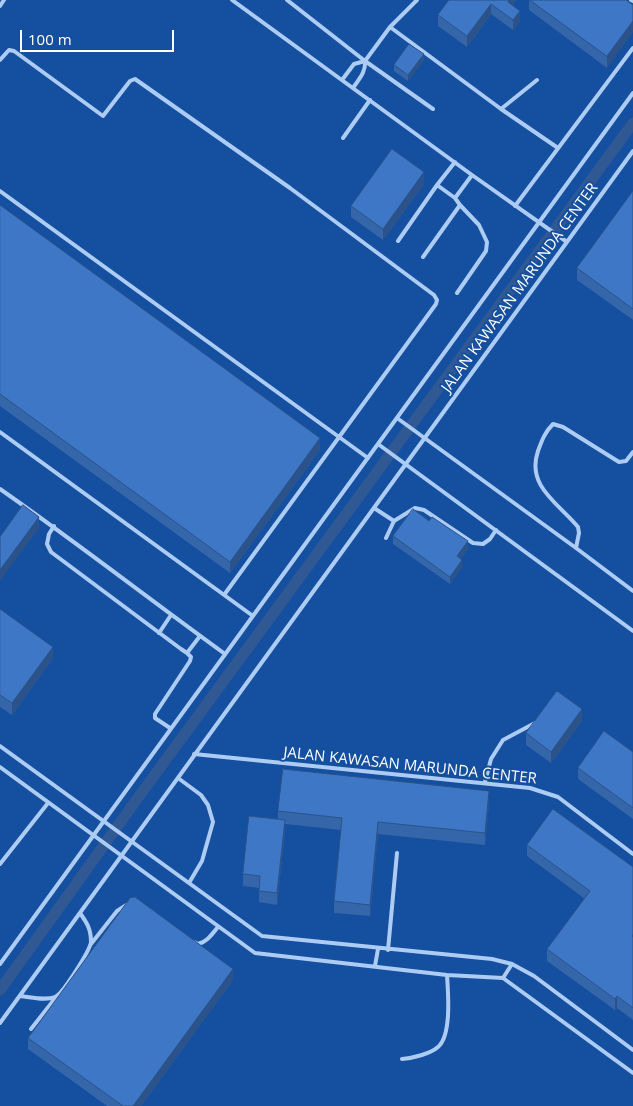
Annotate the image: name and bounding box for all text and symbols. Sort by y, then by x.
scale bar [22,20,176,52]
text: 100 m [28,29,72,49]
street label: JALAN KAWASAN MARUNDA CENTER [438,180,602,396]
street label: JALAN KAWASAN MARUNDA CENTER [282,744,538,788]

